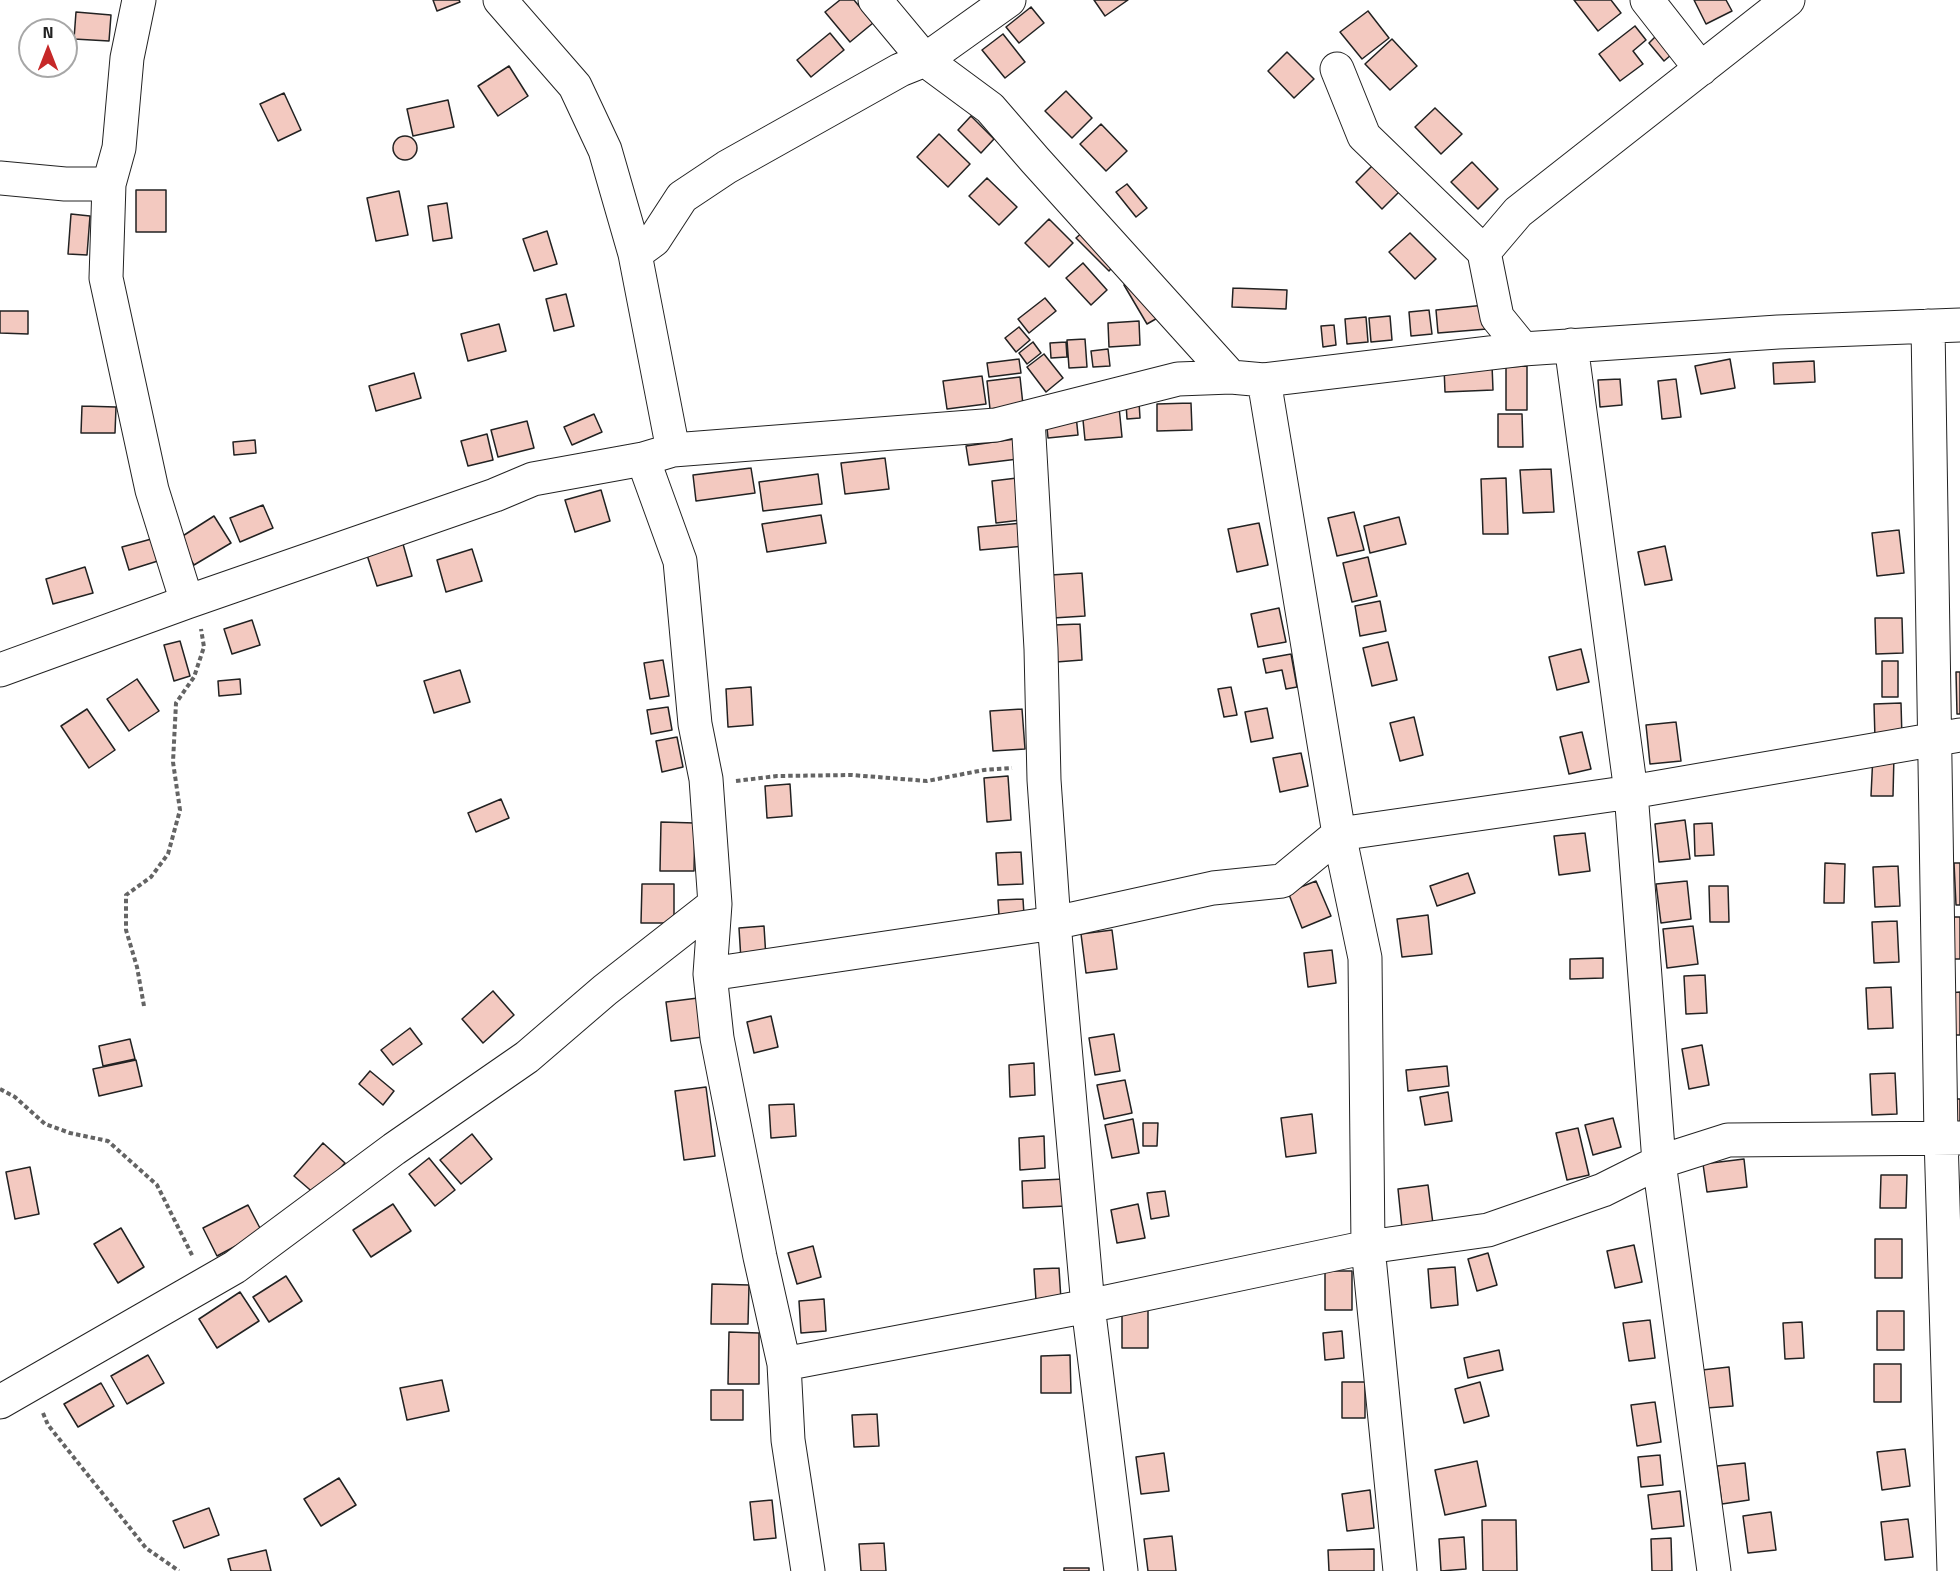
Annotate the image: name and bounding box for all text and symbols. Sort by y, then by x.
north arrow [18,18,78,78]
text: N [42,20,54,44]

